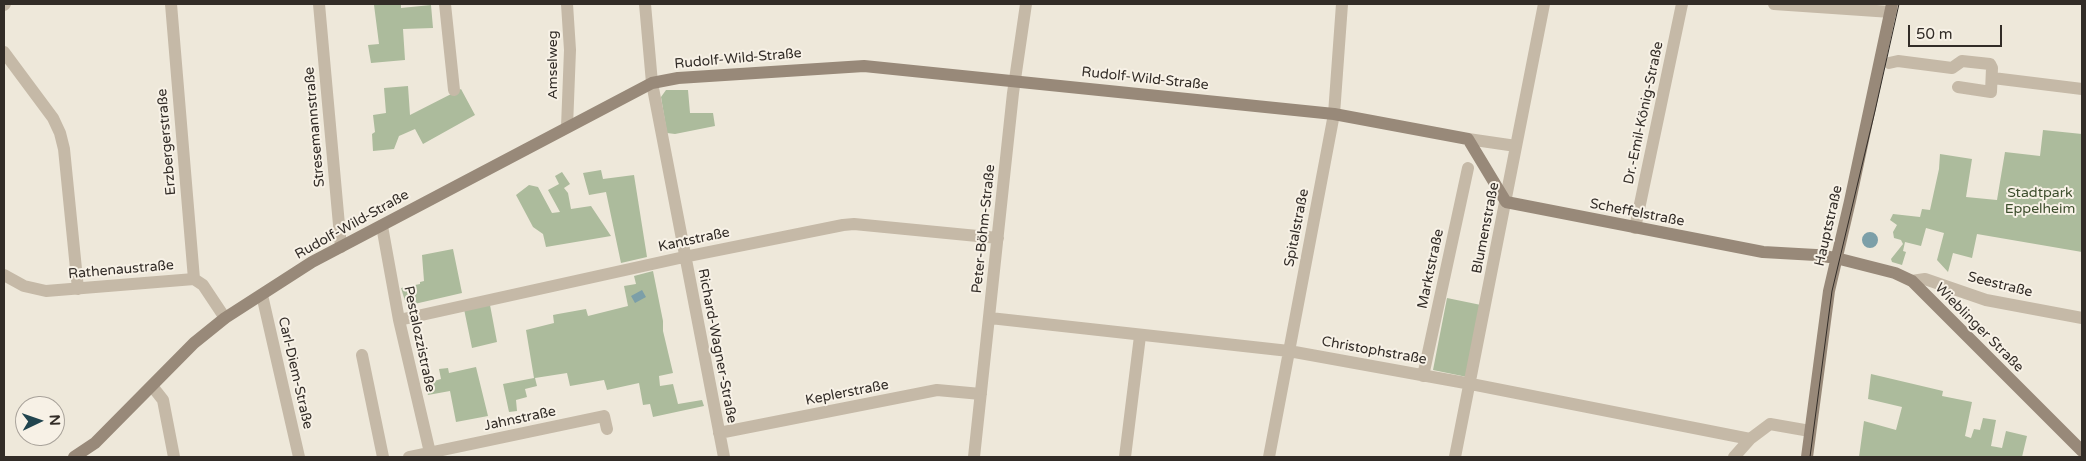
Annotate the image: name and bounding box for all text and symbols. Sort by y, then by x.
scale bar [1911,15,2005,47]
text: 50 m [1916,25,1953,43]
street label: Amselweg [545,30,561,100]
street label: Dr.-Emil-König-Straße [1621,40,1667,186]
street label: Rudolf-Wild-Straße [674,45,802,73]
street label: Rudolf-Wild-Straße [1081,64,1209,94]
street label: Stresemannstraße [301,66,329,188]
street label: Erzbergerstraße [154,88,180,196]
street label: Peter-Böhm-Straße [969,164,999,294]
street label: Blumenstraße [1469,181,1503,275]
street label: Hauptstraße [1812,184,1846,268]
park label: Stadtpark Eppelheim [2005,185,2075,218]
street label: Rudolf-Wild-Straße [292,187,412,263]
street label: Spitalstraße [1281,188,1313,268]
street label: Scheffelstraße [1588,196,1686,230]
street label: Kantstraße [657,224,731,256]
street label: Marktstraße [1414,227,1448,311]
street label: Rathenaustraße [67,257,175,283]
street label: Richard-Wagner-Straße [694,267,740,425]
street label: Seestraße [1966,269,2034,301]
street label: Wieblinger Straße [1931,280,2027,376]
street label: Pestalozzistraße [400,284,438,394]
street label: Carl-Diem-Straße [274,315,316,431]
street label: Christophstraße [1320,333,1428,369]
street label: Keplerstraße [804,377,890,409]
north arrow [15,396,65,446]
street label: Jahnstraße [482,403,558,435]
text: N [46,414,63,426]

